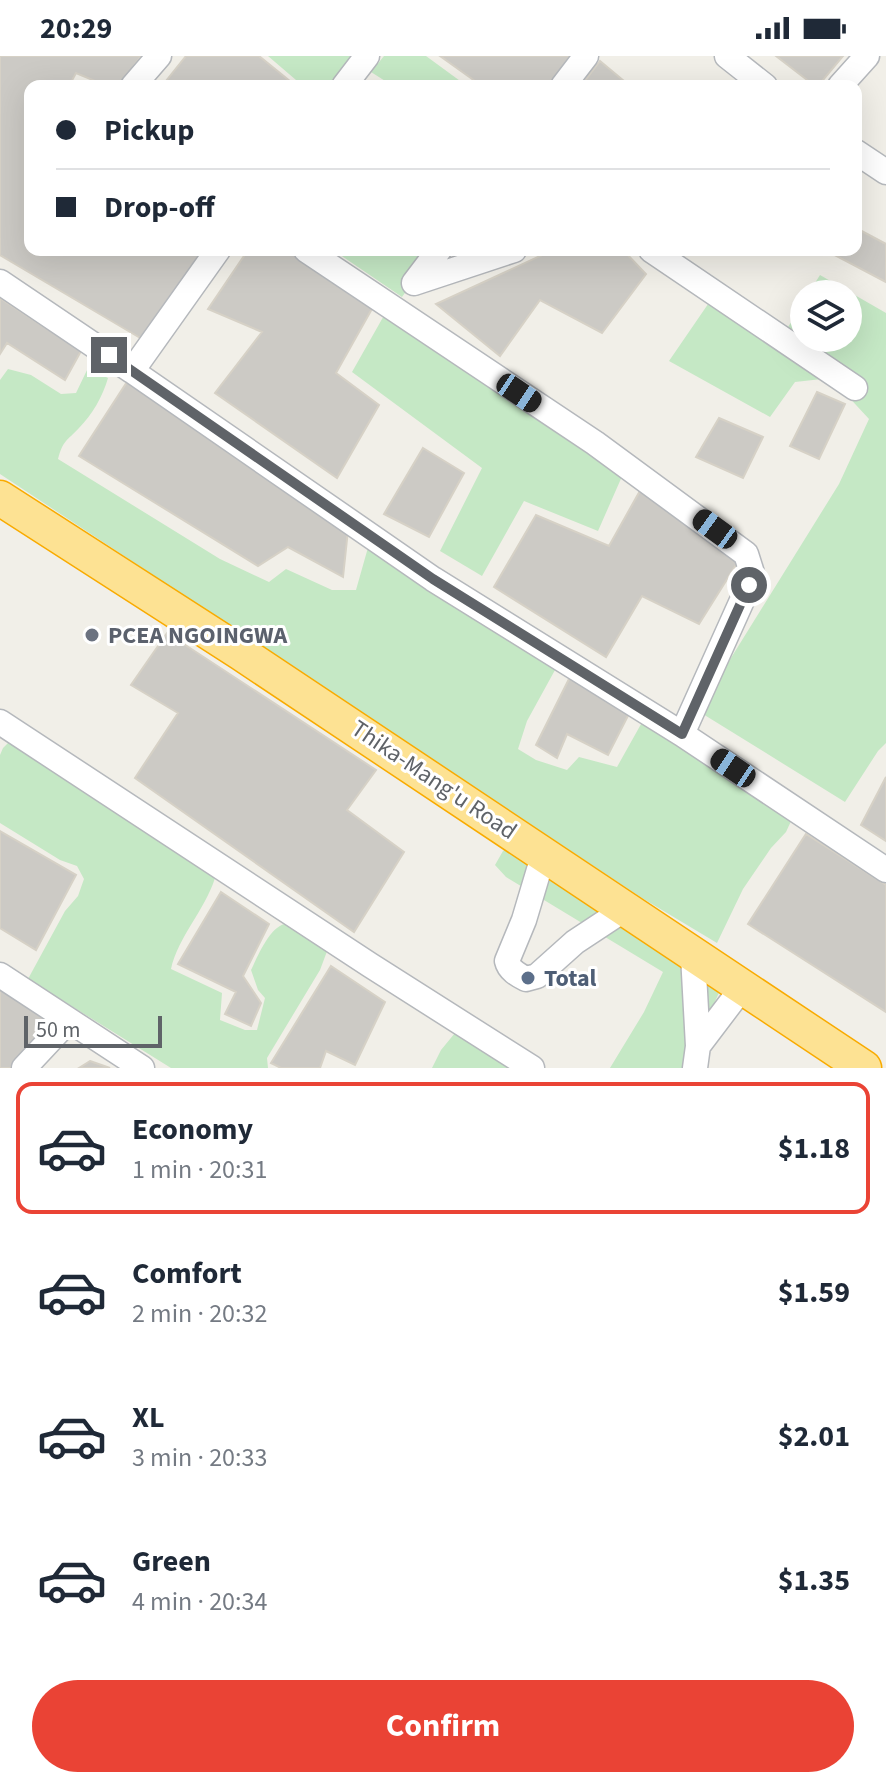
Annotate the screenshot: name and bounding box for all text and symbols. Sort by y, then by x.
text: 20:29 [40,7,112,50]
text: Pickup [104,109,194,152]
text: Drop-off [104,186,215,229]
map controls [790,280,862,352]
button: layers [790,280,862,352]
route end [91,337,127,373]
car [492,370,546,416]
car [689,505,741,553]
route start [731,567,767,603]
place label: PCEA NGOINGWA [108,618,287,653]
marker: PCEA NGOINGWA [83,626,101,644]
street label: Thika-Mang'u Road [344,711,524,849]
car [706,745,760,791]
place label: Total [544,961,597,996]
marker: Total [519,969,537,987]
scale bar [24,1012,162,1048]
text: 50 m [36,1014,81,1046]
text: Economy [132,1108,253,1151]
icon: car [36,1112,108,1184]
text: $1.18 [778,1127,850,1170]
text: 1 min · 20:31 [132,1151,267,1188]
text: Comfort [132,1252,242,1295]
icon: car [36,1256,108,1328]
text: $1.59 [778,1271,850,1314]
text: 2 min · 20:32 [132,1295,267,1332]
text: XL [132,1396,165,1439]
icon: car [36,1400,108,1472]
text: $2.01 [778,1415,850,1458]
text: 3 min · 20:33 [132,1439,267,1476]
text: Green [132,1540,211,1583]
icon: car [36,1544,108,1616]
text: $1.35 [778,1559,850,1602]
text: 4 min · 20:34 [132,1583,267,1620]
button: Confirm [32,1680,854,1772]

